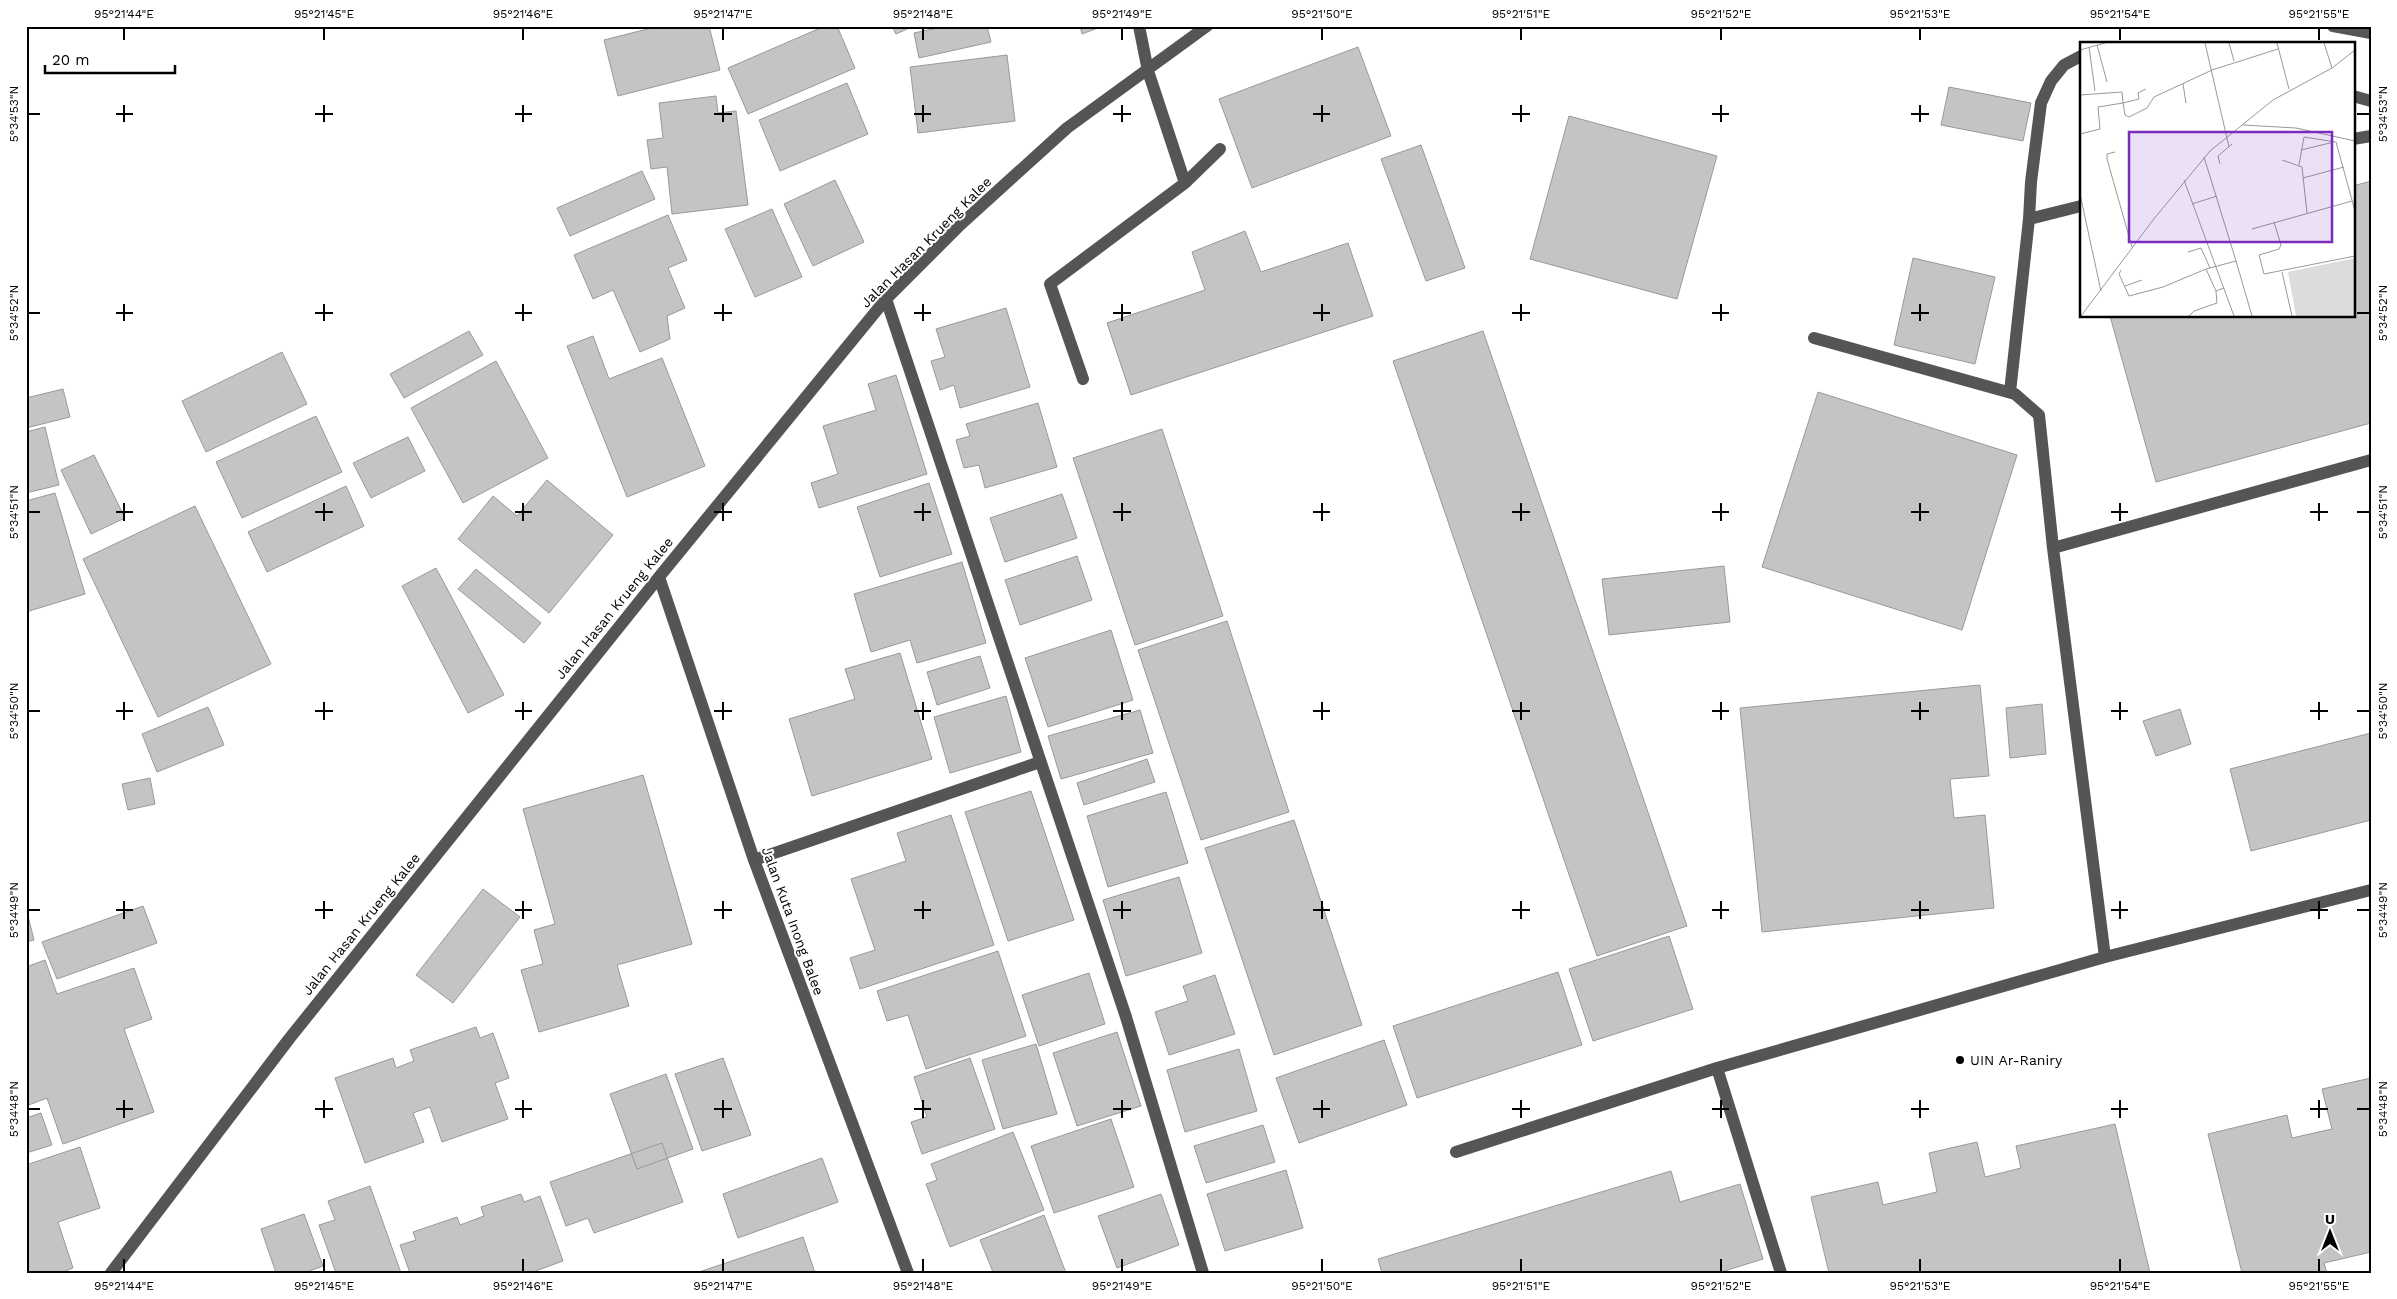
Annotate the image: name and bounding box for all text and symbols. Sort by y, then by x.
text: 95°21'44"E [94,7,154,21]
text: 95°21'45"E [294,7,354,21]
text: 95°21'46"E [493,7,554,21]
text: 95°21'47"E [693,7,753,21]
text: 95°21'48"E [893,7,954,21]
text: 95°21'49"E [1092,7,1153,21]
text: 95°21'50"E [1291,7,1353,21]
text: 95°21'51"E [1492,7,1551,21]
text: 95°21'52"E [1691,7,1752,21]
text: 95°21'53"E [1890,7,1951,21]
text: 95°21'54"E [2090,7,2151,21]
text: 95°21'55"E [2289,7,2350,21]
scale bar [45,42,175,74]
inset map [2080,42,2354,318]
text: 20 m [52,51,90,69]
text: 5°34'53"N [7,86,21,142]
text: 5°34'53"N [2376,86,2390,142]
street label: Jalan Hasan Krueng Kalee [857,173,995,311]
text: 5°34'52"N [7,285,21,341]
text: 5°34'52"N [2376,285,2390,341]
text: 5°34'51"N [7,485,21,539]
text: 5°34'51"N [2376,485,2390,539]
street label: Jalan Hasan Krueng Kalee [552,534,676,682]
text: 5°34'50"N [7,682,21,740]
text: 5°34'50"N [2376,682,2390,740]
street label: Jalan Kuta Inong Balee [759,845,827,997]
street label: Jalan Hasan Krueng Kalee [299,850,423,998]
text: 5°34'49"N [7,882,21,938]
text: 5°34'49"N [2376,882,2390,938]
place label: UIN Ar-Raniry [1970,1052,2063,1068]
marker: UIN Ar-Raniry [1954,1054,1966,1066]
text: 5°34'48"N [7,1081,21,1137]
text: 5°34'48"N [2376,1081,2390,1137]
north arrow [2304,1206,2354,1256]
text: U [2325,1211,2335,1227]
text: 95°21'44"E [94,1279,154,1293]
text: 95°21'45"E [294,1279,354,1293]
text: 95°21'46"E [493,1279,554,1293]
text: 95°21'47"E [693,1279,753,1293]
text: 95°21'48"E [893,1279,954,1293]
text: 95°21'49"E [1092,1279,1153,1293]
text: 95°21'50"E [1291,1279,1353,1293]
text: 95°21'51"E [1492,1279,1551,1293]
text: 95°21'52"E [1691,1279,1752,1293]
text: 95°21'53"E [1890,1279,1951,1293]
text: 95°21'54"E [2090,1279,2151,1293]
text: 95°21'55"E [2289,1279,2350,1293]

